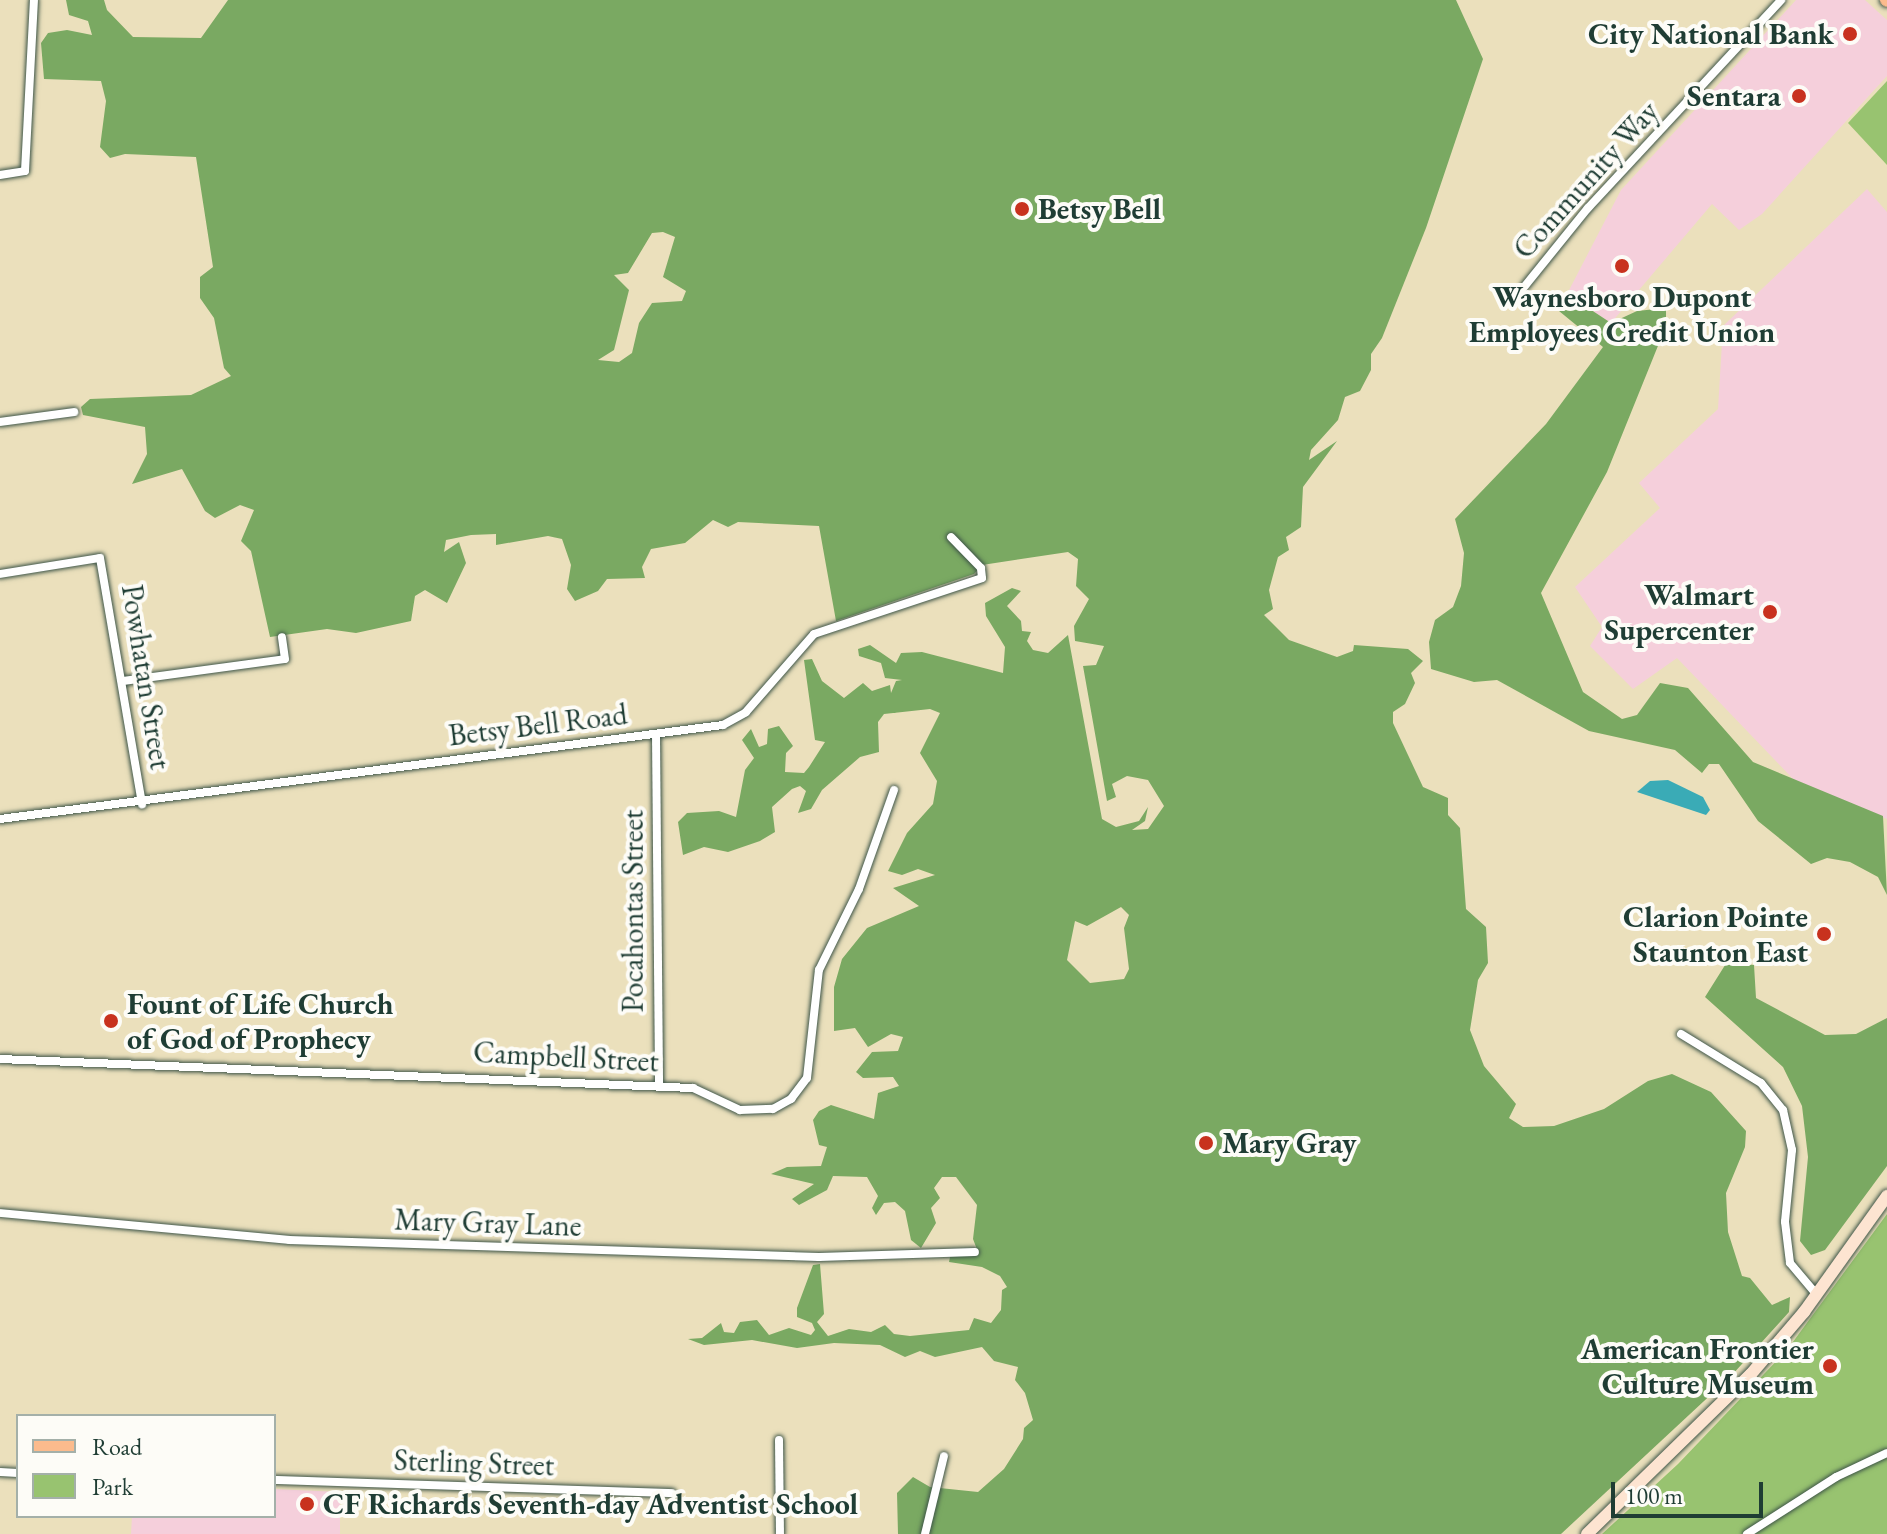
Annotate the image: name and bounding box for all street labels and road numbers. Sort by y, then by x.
street label: Community Way [1506,94,1666,266]
street label: Powhatan Street [114,582,178,772]
street label: Betsy Bell Road [447,696,629,754]
street label: Pocahontas Street [615,810,651,1012]
street label: Campbell Street [472,1034,660,1080]
street label: Mary Gray Lane [394,1202,582,1244]
street label: Sterling Street [393,1442,555,1484]

